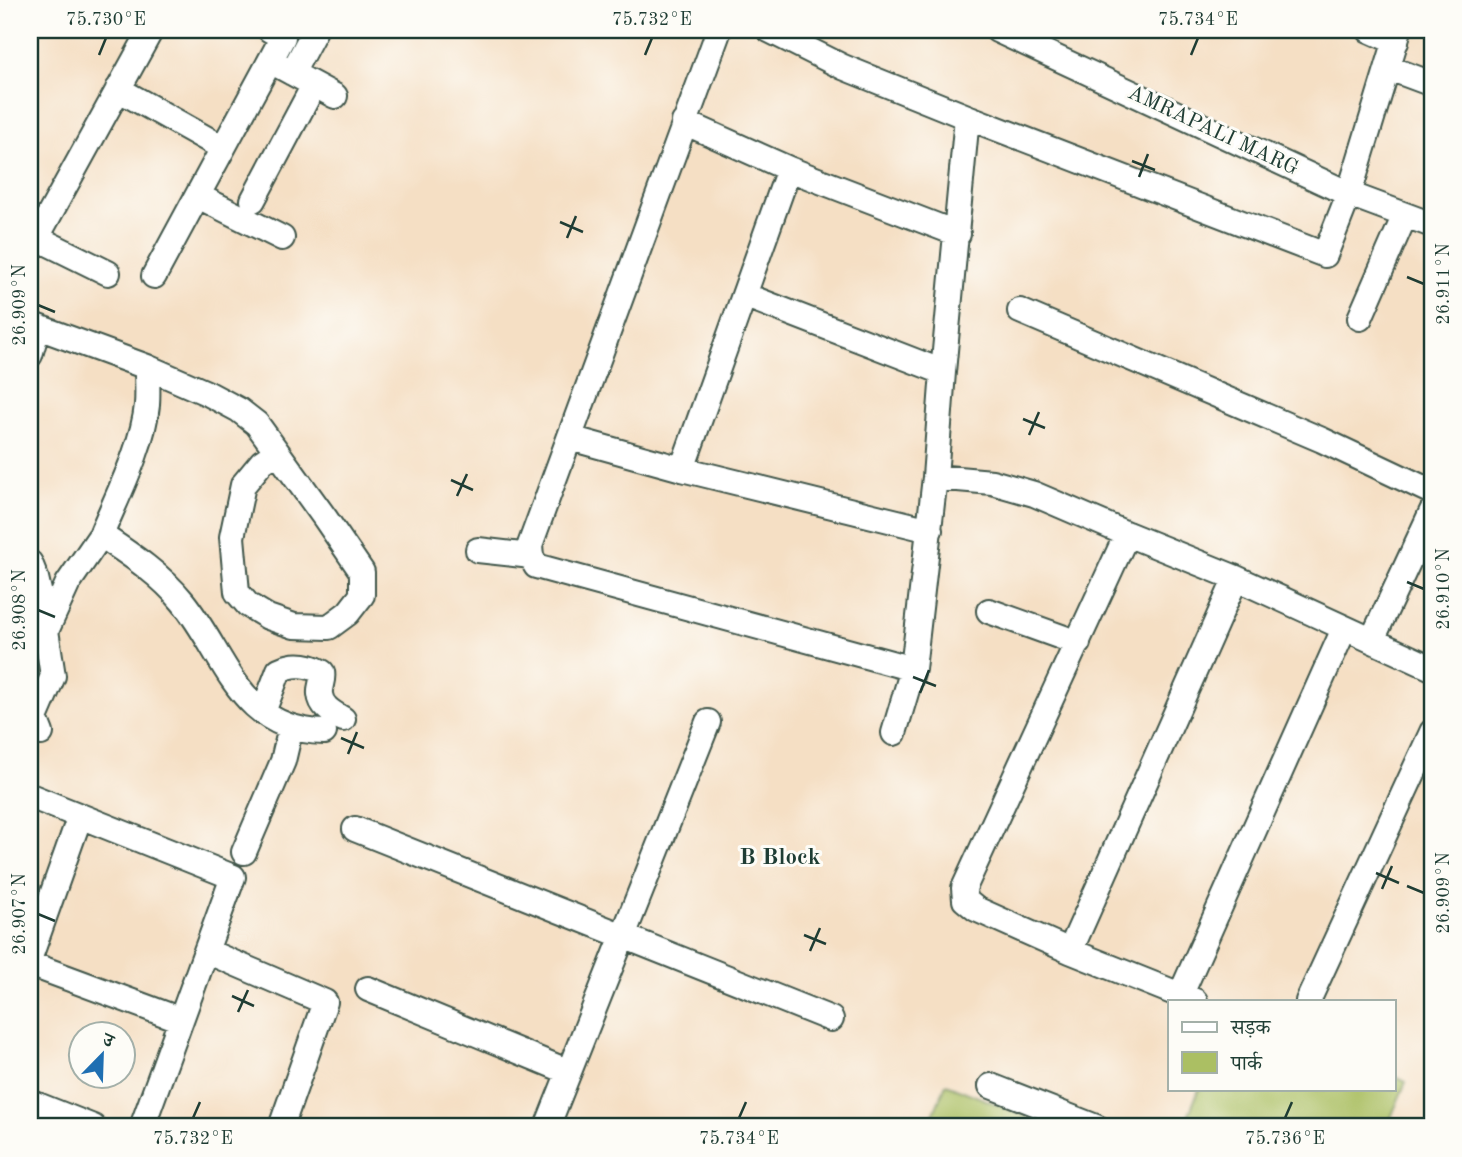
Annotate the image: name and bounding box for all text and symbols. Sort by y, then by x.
text: 75.730°E [66,11,146,29]
text: 75.732°E [612,11,692,29]
text: 75.734°E [1158,11,1238,29]
street label: AMRAPALI MARG [1124,82,1302,180]
text: 26.911°N [1435,243,1453,325]
text: 26.909°N [11,264,29,346]
text: 26.910°N [1435,548,1453,630]
text: 26.908°N [11,569,29,651]
district label: B Block [739,846,821,869]
text: 26.909°N [1435,852,1453,934]
text: 26.907°N [11,873,29,955]
legend [1168,1000,1396,1090]
text: सड़क [1230,1018,1271,1039]
north arrow [66,1020,136,1090]
text: उ [98,1030,117,1053]
text: पार्क [1230,1051,1263,1075]
text: 75.732°E [153,1130,233,1148]
text: 75.734°E [699,1130,779,1148]
text: 75.736°E [1245,1130,1325,1148]

